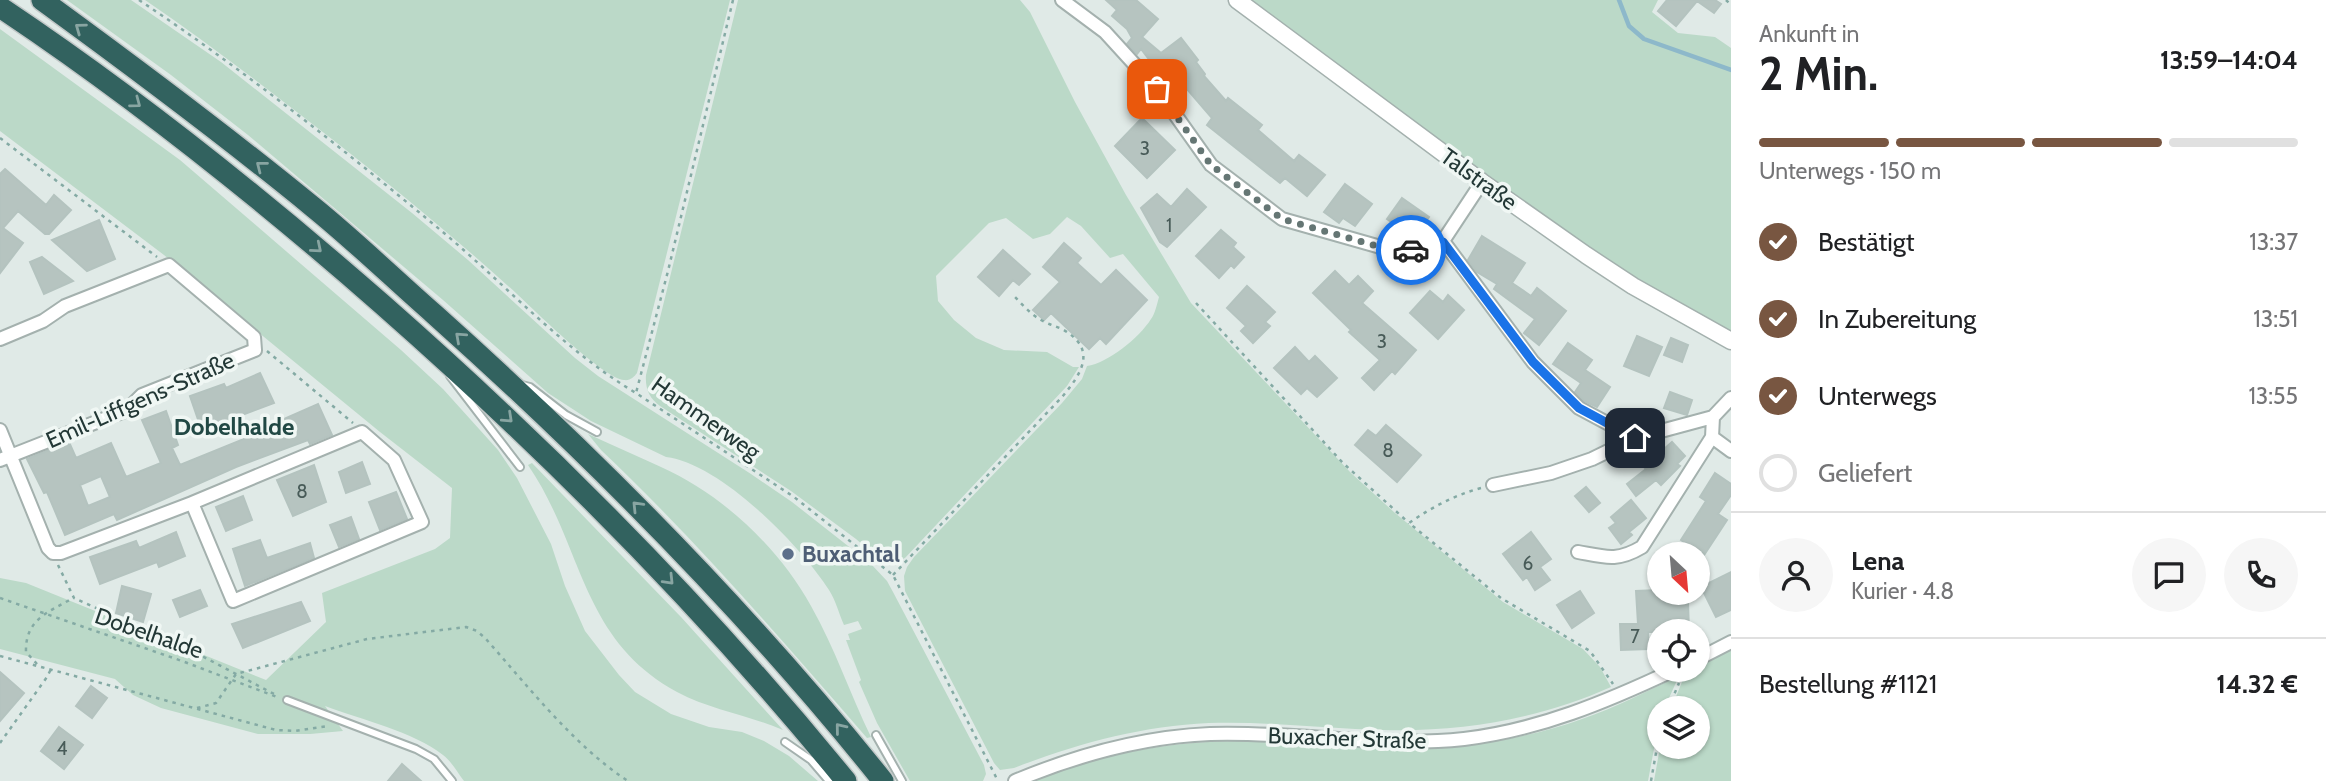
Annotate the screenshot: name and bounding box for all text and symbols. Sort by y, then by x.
text: Ankunft in [1759,20,1859,48]
one-way arrow [75,24,88,36]
text: 13:59–14:04 [2160,44,2298,76]
text: 2 Min. [1759,46,1878,102]
pin [1127,59,1187,119]
icon: bag [1138,70,1176,108]
one-way arrow [128,94,141,107]
house number: 3 [1140,137,1150,160]
street label: Talstraße [1435,142,1523,216]
text: Unterwegs · 150 m [1759,157,1941,185]
one-way arrow [257,161,269,174]
house number: 1 [1166,214,1172,237]
courier [1376,215,1446,285]
icon: check [1759,223,1797,261]
text: Bestätigt [1818,226,1915,258]
text: 13:37 [2249,228,2298,256]
icon: car [1392,231,1430,269]
one-way arrow [309,240,322,252]
icon: check [1759,300,1797,338]
text: In Zubereitung [1818,303,1976,335]
text: 13:51 [2253,305,2298,333]
house number: 3 [1377,330,1387,353]
one-way arrow [455,333,468,345]
street label: Emil-Liffgens-Straße [41,346,239,454]
street label: Hammerweg [646,370,766,466]
icon: check [1759,377,1797,415]
text: Unterwegs [1818,380,1937,412]
text: 13:55 [2248,382,2298,410]
pin [1605,408,1665,468]
one-way arrow [500,410,513,423]
district label: Dobelhalde [174,412,294,441]
icon: home [1616,419,1654,457]
house number: 8 [1382,439,1394,462]
text: Geliefert [1818,457,1912,489]
house number: 8 [296,480,308,503]
one-way arrow [632,501,645,514]
button: person [1759,538,1833,612]
button: chat [2132,538,2206,612]
button: phone [2224,538,2298,612]
place label: Buxachtal [802,540,900,568]
north arrow [1647,542,1710,606]
map controls [1647,542,1710,759]
text: Lena [1851,545,1905,577]
marker: Buxachtal [780,546,796,562]
house number: 6 [1523,552,1533,575]
one-way arrow [660,572,673,585]
text: Kurier · 4.8 [1851,577,1954,605]
street label: Dobelhalde [91,601,207,665]
button: locate [1647,619,1710,682]
house number: 7 [1630,625,1640,648]
text: Bestellung #1121 [1759,668,1937,700]
text: 14.32 € [2216,668,2298,700]
button: layers [1647,696,1710,759]
street label: Buxacher Straße [1267,721,1427,755]
one-way arrow [836,723,848,736]
house number: 4 [57,737,68,760]

